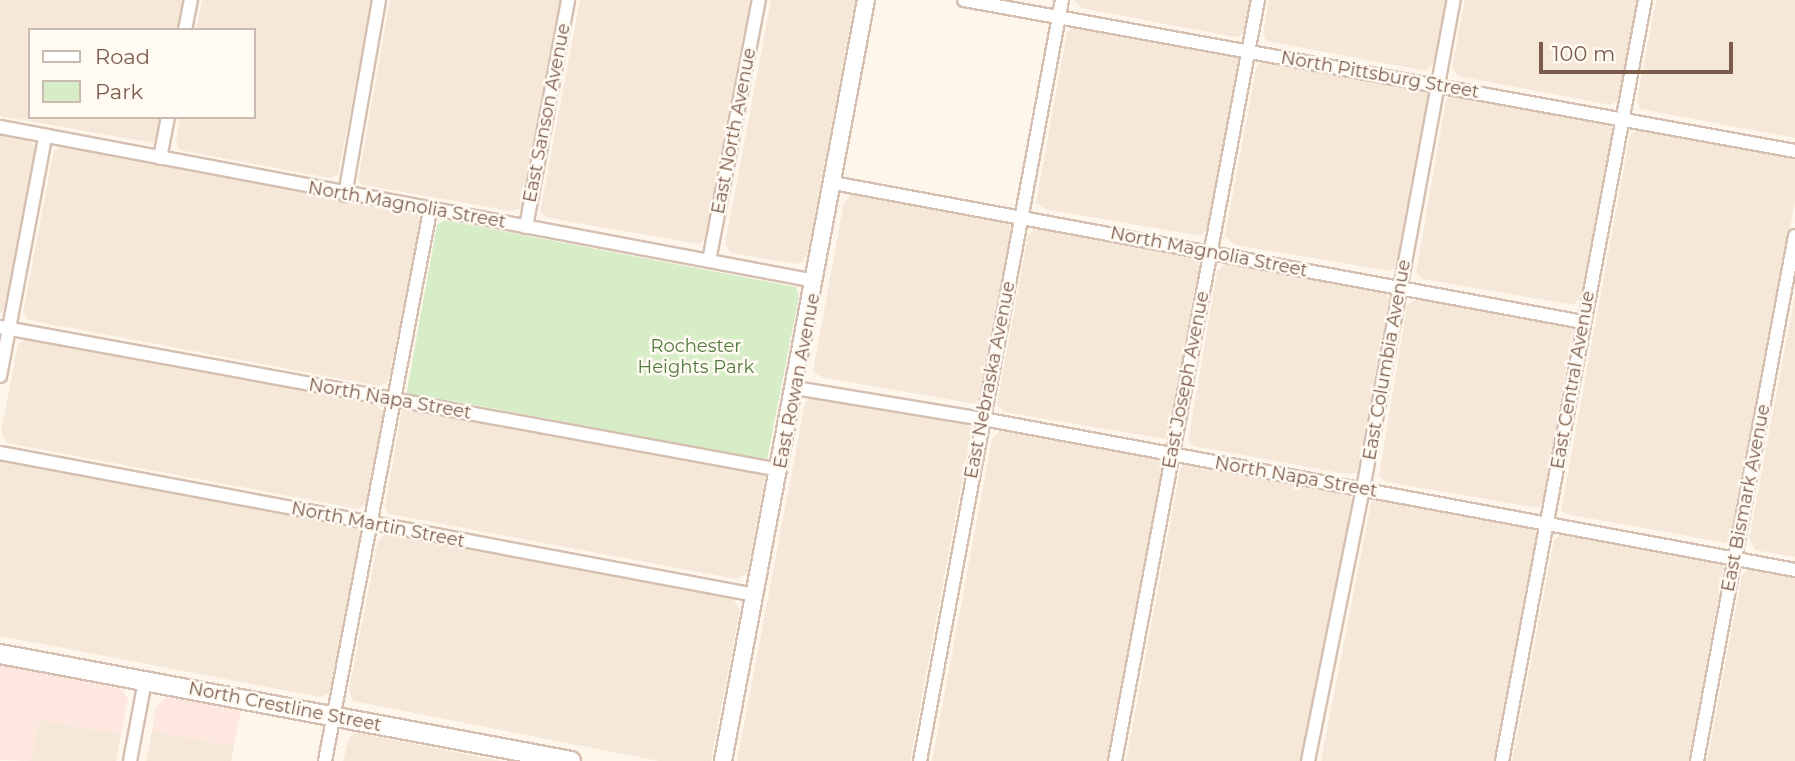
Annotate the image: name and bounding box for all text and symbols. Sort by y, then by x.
street label: East Sanson Avenue [519,22,575,204]
legend [28,28,256,119]
scale bar [1543,28,1737,72]
text: 100 m [1552,41,1615,66]
text: Road [95,44,150,69]
street label: East North Avenue [707,46,761,216]
street label: North Pittsburg Street [1279,47,1481,103]
text: Park [95,79,143,104]
street label: North Magnolia Street [306,177,508,233]
street label: North Magnolia Street [1108,222,1310,282]
street label: East Columbia Avenue [1359,258,1415,462]
street label: East Nebraska Avenue [960,279,1020,481]
street label: East Joseph Avenue [1158,289,1214,471]
street label: East Central Avenue [1547,289,1599,471]
street label: East Rowan Avenue [769,291,825,471]
park label: Rochester Heights Park [638,336,754,378]
street label: North Napa Street [307,374,473,424]
street label: East Bismark Avenue [1717,402,1775,594]
street label: North Napa Street [1213,452,1379,502]
street label: North Martin Street [289,498,467,552]
street label: North Crestline Street [187,678,383,736]

